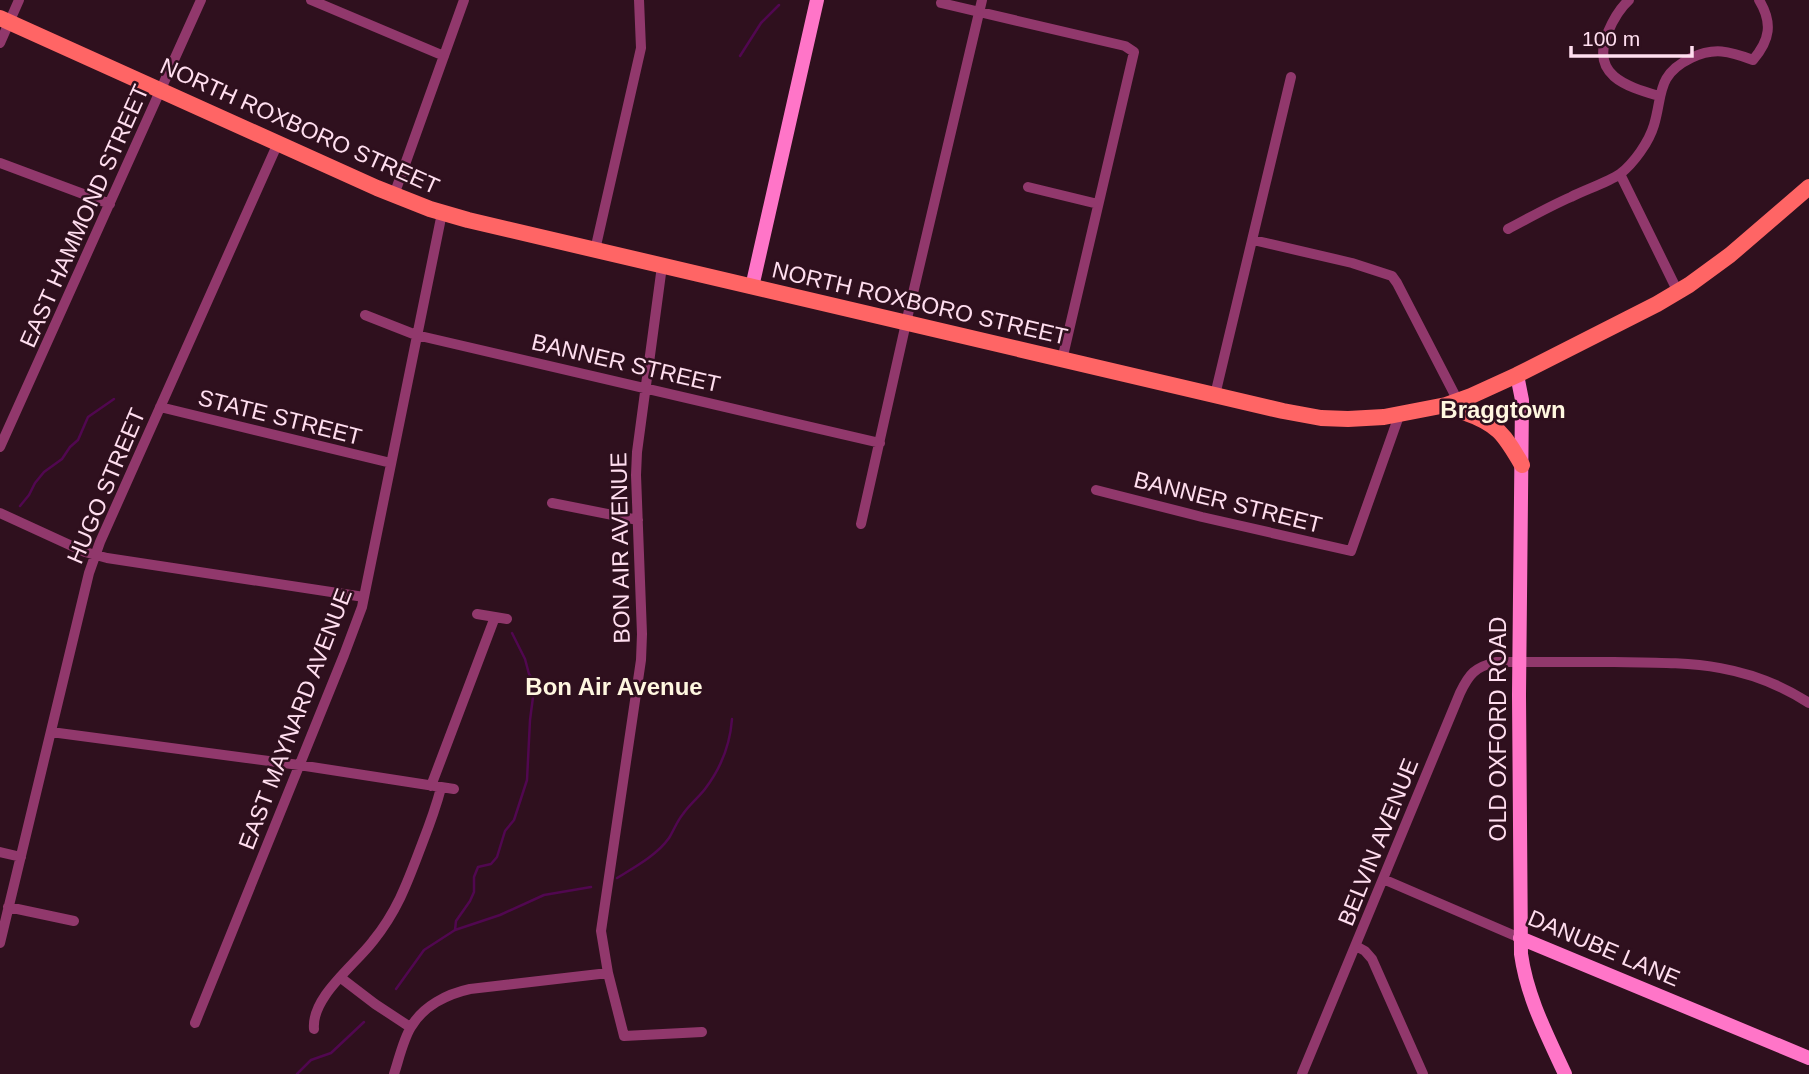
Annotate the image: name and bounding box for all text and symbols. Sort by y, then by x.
scale bar [1571,14,1692,58]
text: 100 m [1582,27,1640,50]
street label: NORTH ROXBORO STREET [157,53,443,199]
street label: EAST HAMMOND STREET [14,81,154,351]
street label: NORTH ROXBORO STREET [770,256,1070,350]
street label: BANNER STREET [529,329,723,397]
street label: STATE STREET [195,384,365,450]
district label: Braggtown [1440,396,1566,423]
street label: HUGO STREET [62,404,150,568]
street label: BON AIR AVENUE [605,452,635,644]
street label: BANNER STREET [1131,466,1325,538]
street label: EAST MAYNARD AVENUE [233,585,357,853]
street label: OLD OXFORD ROAD [1485,617,1511,841]
district label: Bon Air Avenue [525,673,703,700]
street label: BELVIN AVENUE [1333,755,1423,929]
street label: DANUBE LANE [1524,904,1684,992]

